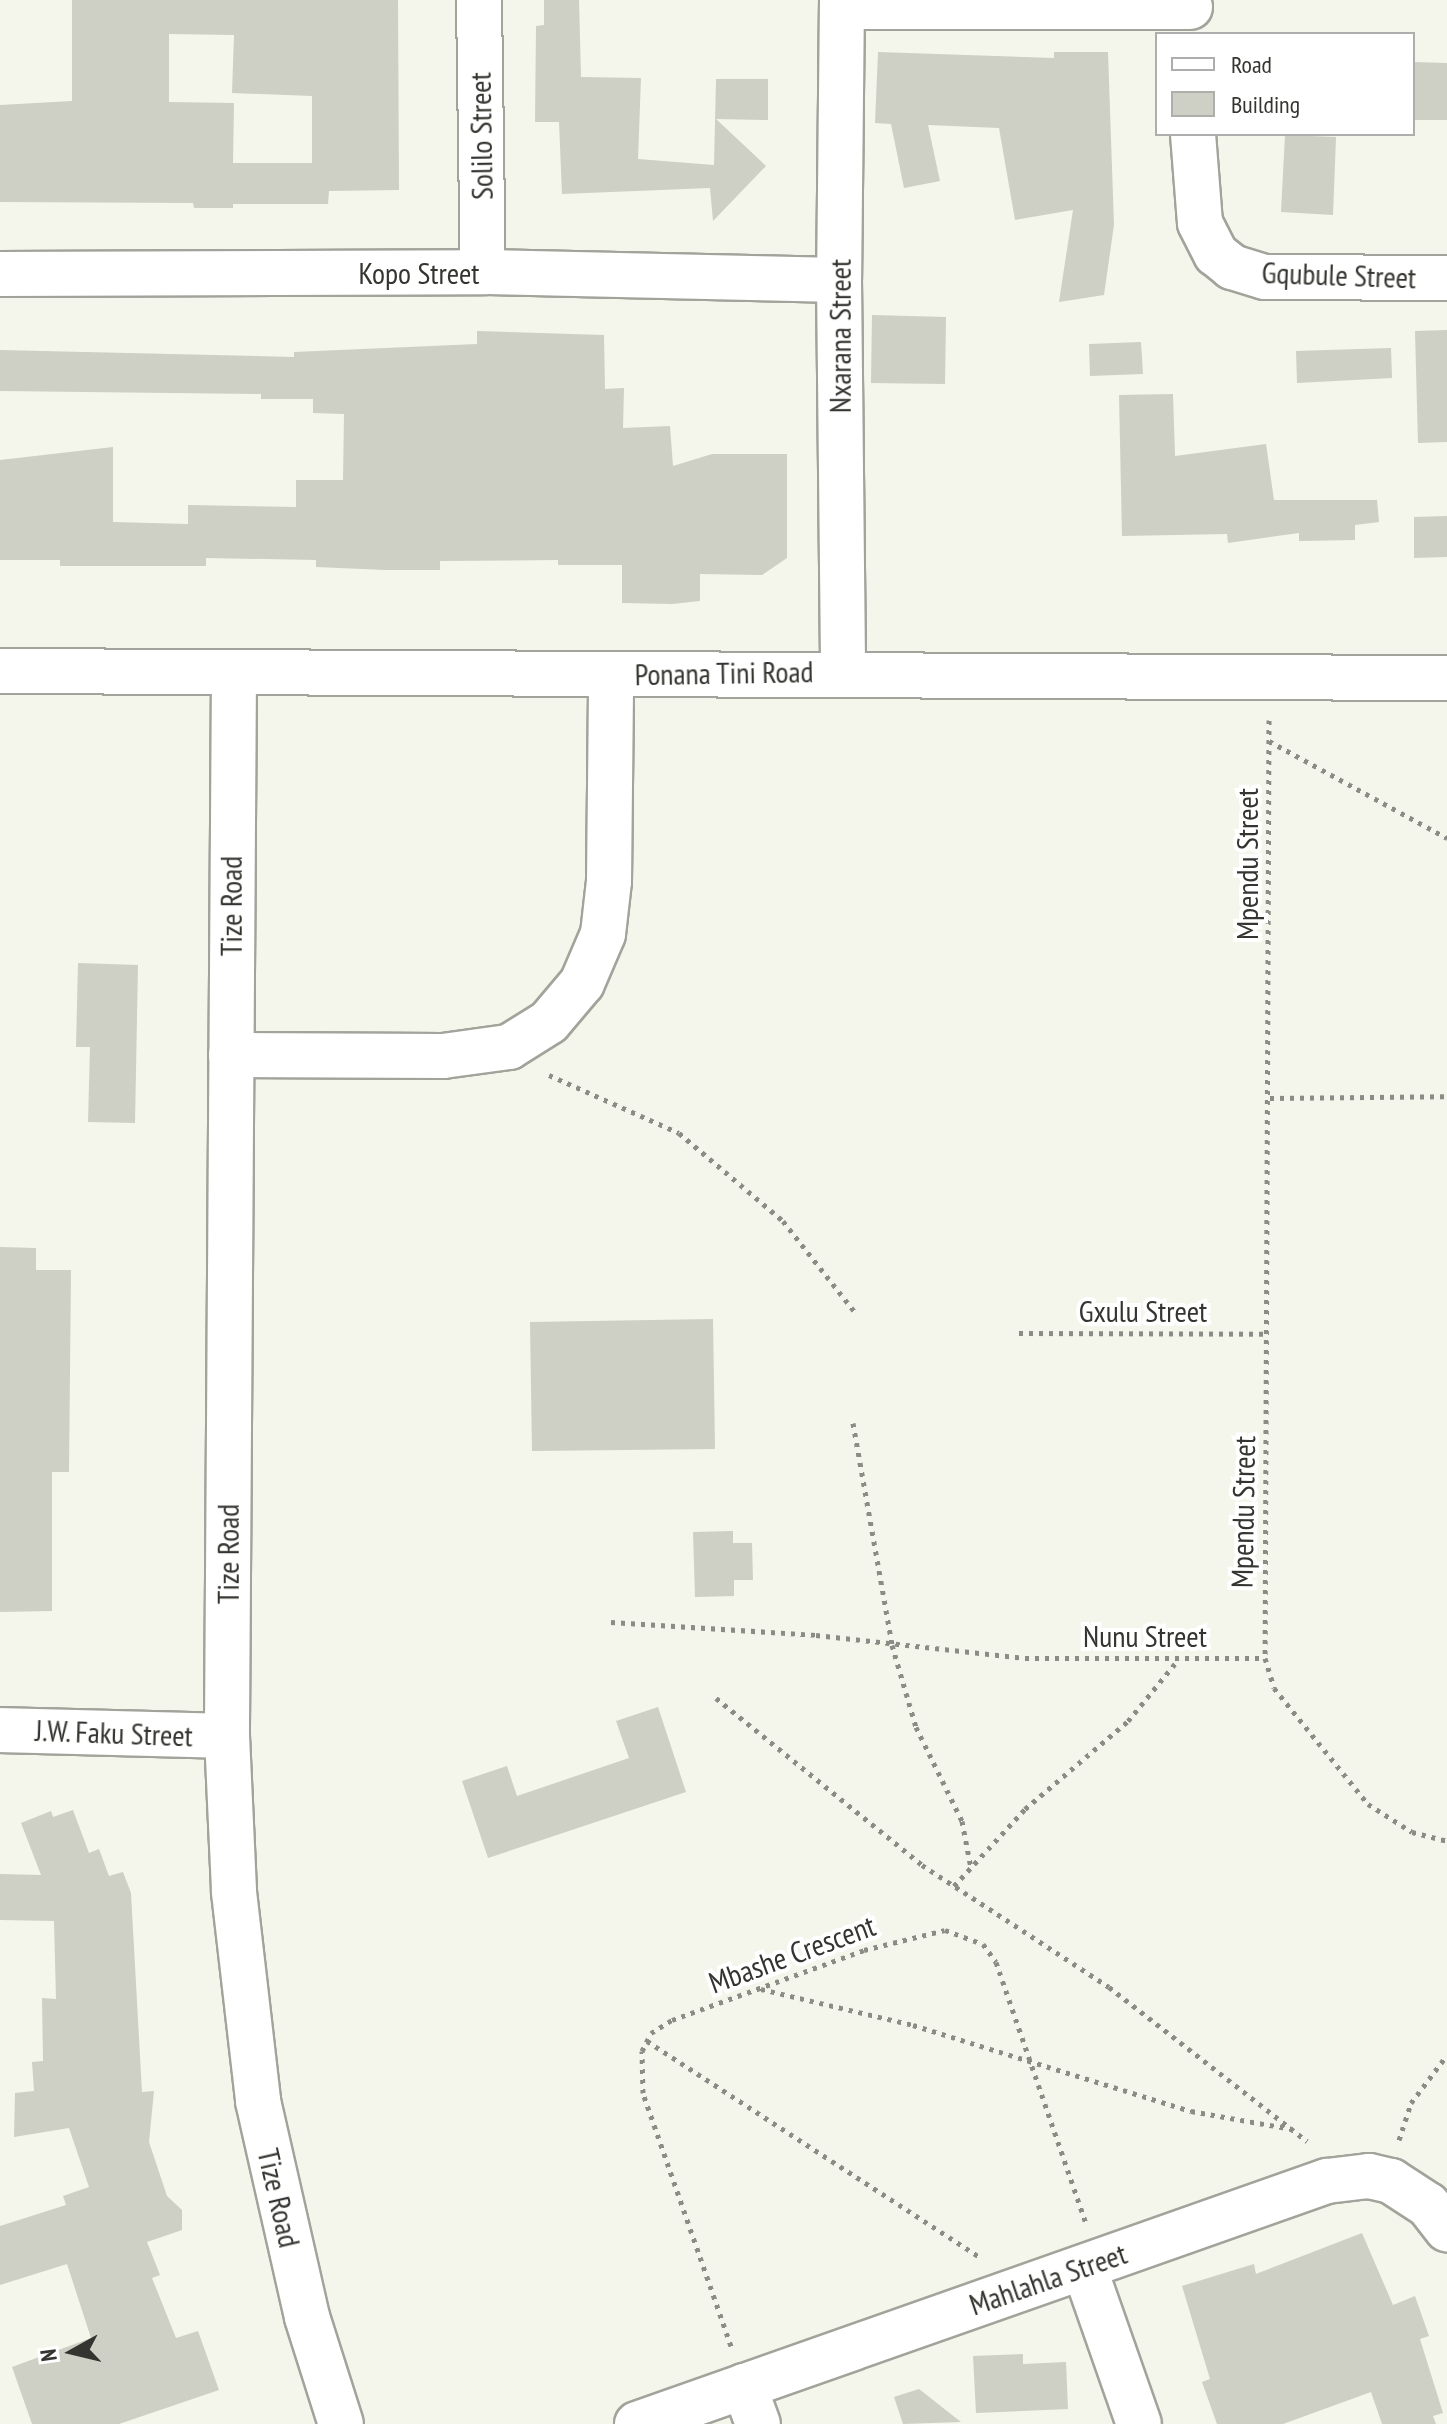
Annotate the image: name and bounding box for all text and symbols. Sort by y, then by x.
legend [1155,32,1415,136]
text: Road [1231,49,1272,80]
street label: Solilo Street [462,72,500,200]
text: Building [1231,89,1300,120]
street label: Gqubule Street [1261,254,1417,296]
street label: Kopo Street [358,255,480,291]
street label: Nxarana Street [822,259,858,413]
street label: Ponana Tini Road [634,653,814,693]
street label: Mpendu Street [1229,788,1265,940]
street label: Tize Road [213,856,249,956]
street label: Gxulu Street [1079,1293,1207,1329]
street label: Mpendu Street [1224,1436,1262,1588]
street label: Tize Road [210,1504,246,1604]
street label: Nunu Street [1083,1618,1207,1654]
street label: J.W. Faku Street [34,1712,194,1754]
street label: Mbashe Crescent [704,1907,880,2001]
street label: Tize Road [250,2145,308,2251]
street label: Mahlahla Street [965,2235,1131,2323]
north arrow [32,2312,112,2392]
text: N [34,2348,63,2363]

